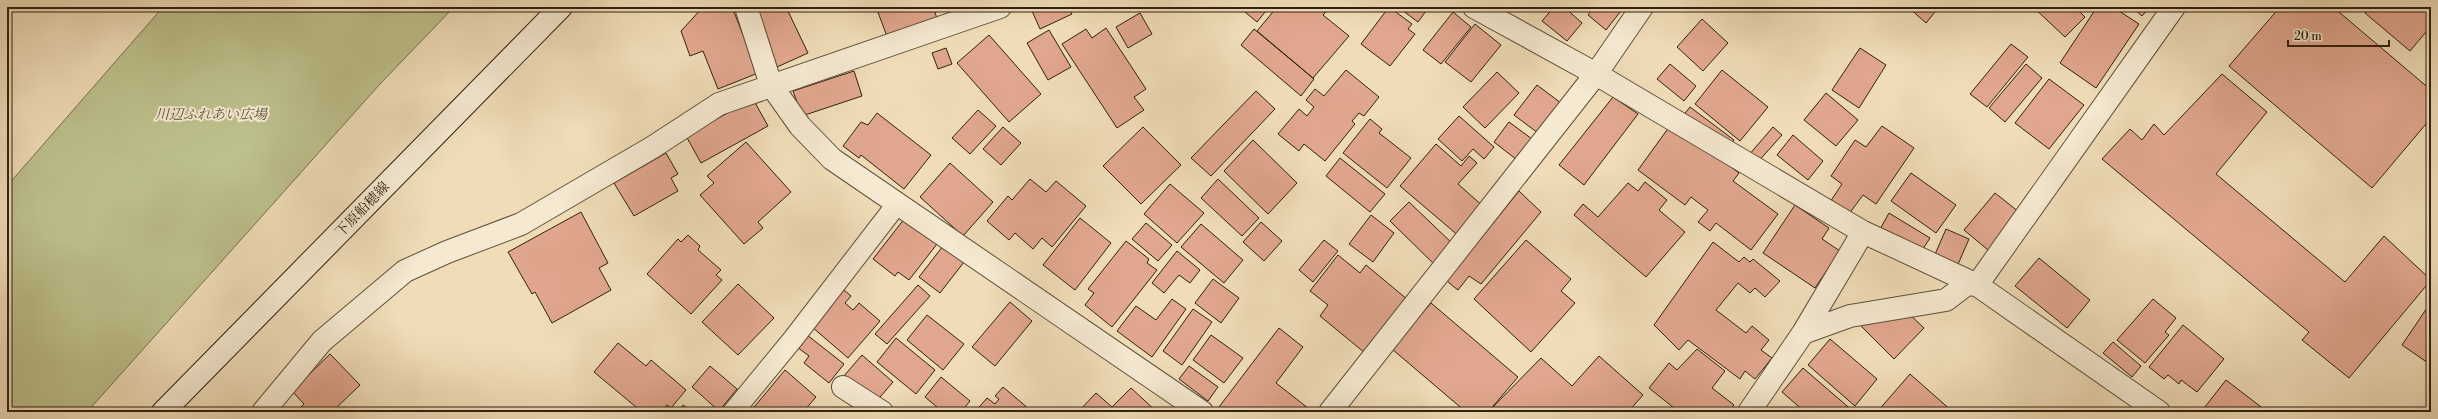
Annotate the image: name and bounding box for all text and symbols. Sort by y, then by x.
scale bar [2288,22,2389,48]
text: 20 m [2294,29,2322,44]
park label: 川辺ふれあい広場 [155,106,269,124]
street label: 下原船穂線 [332,178,394,241]

